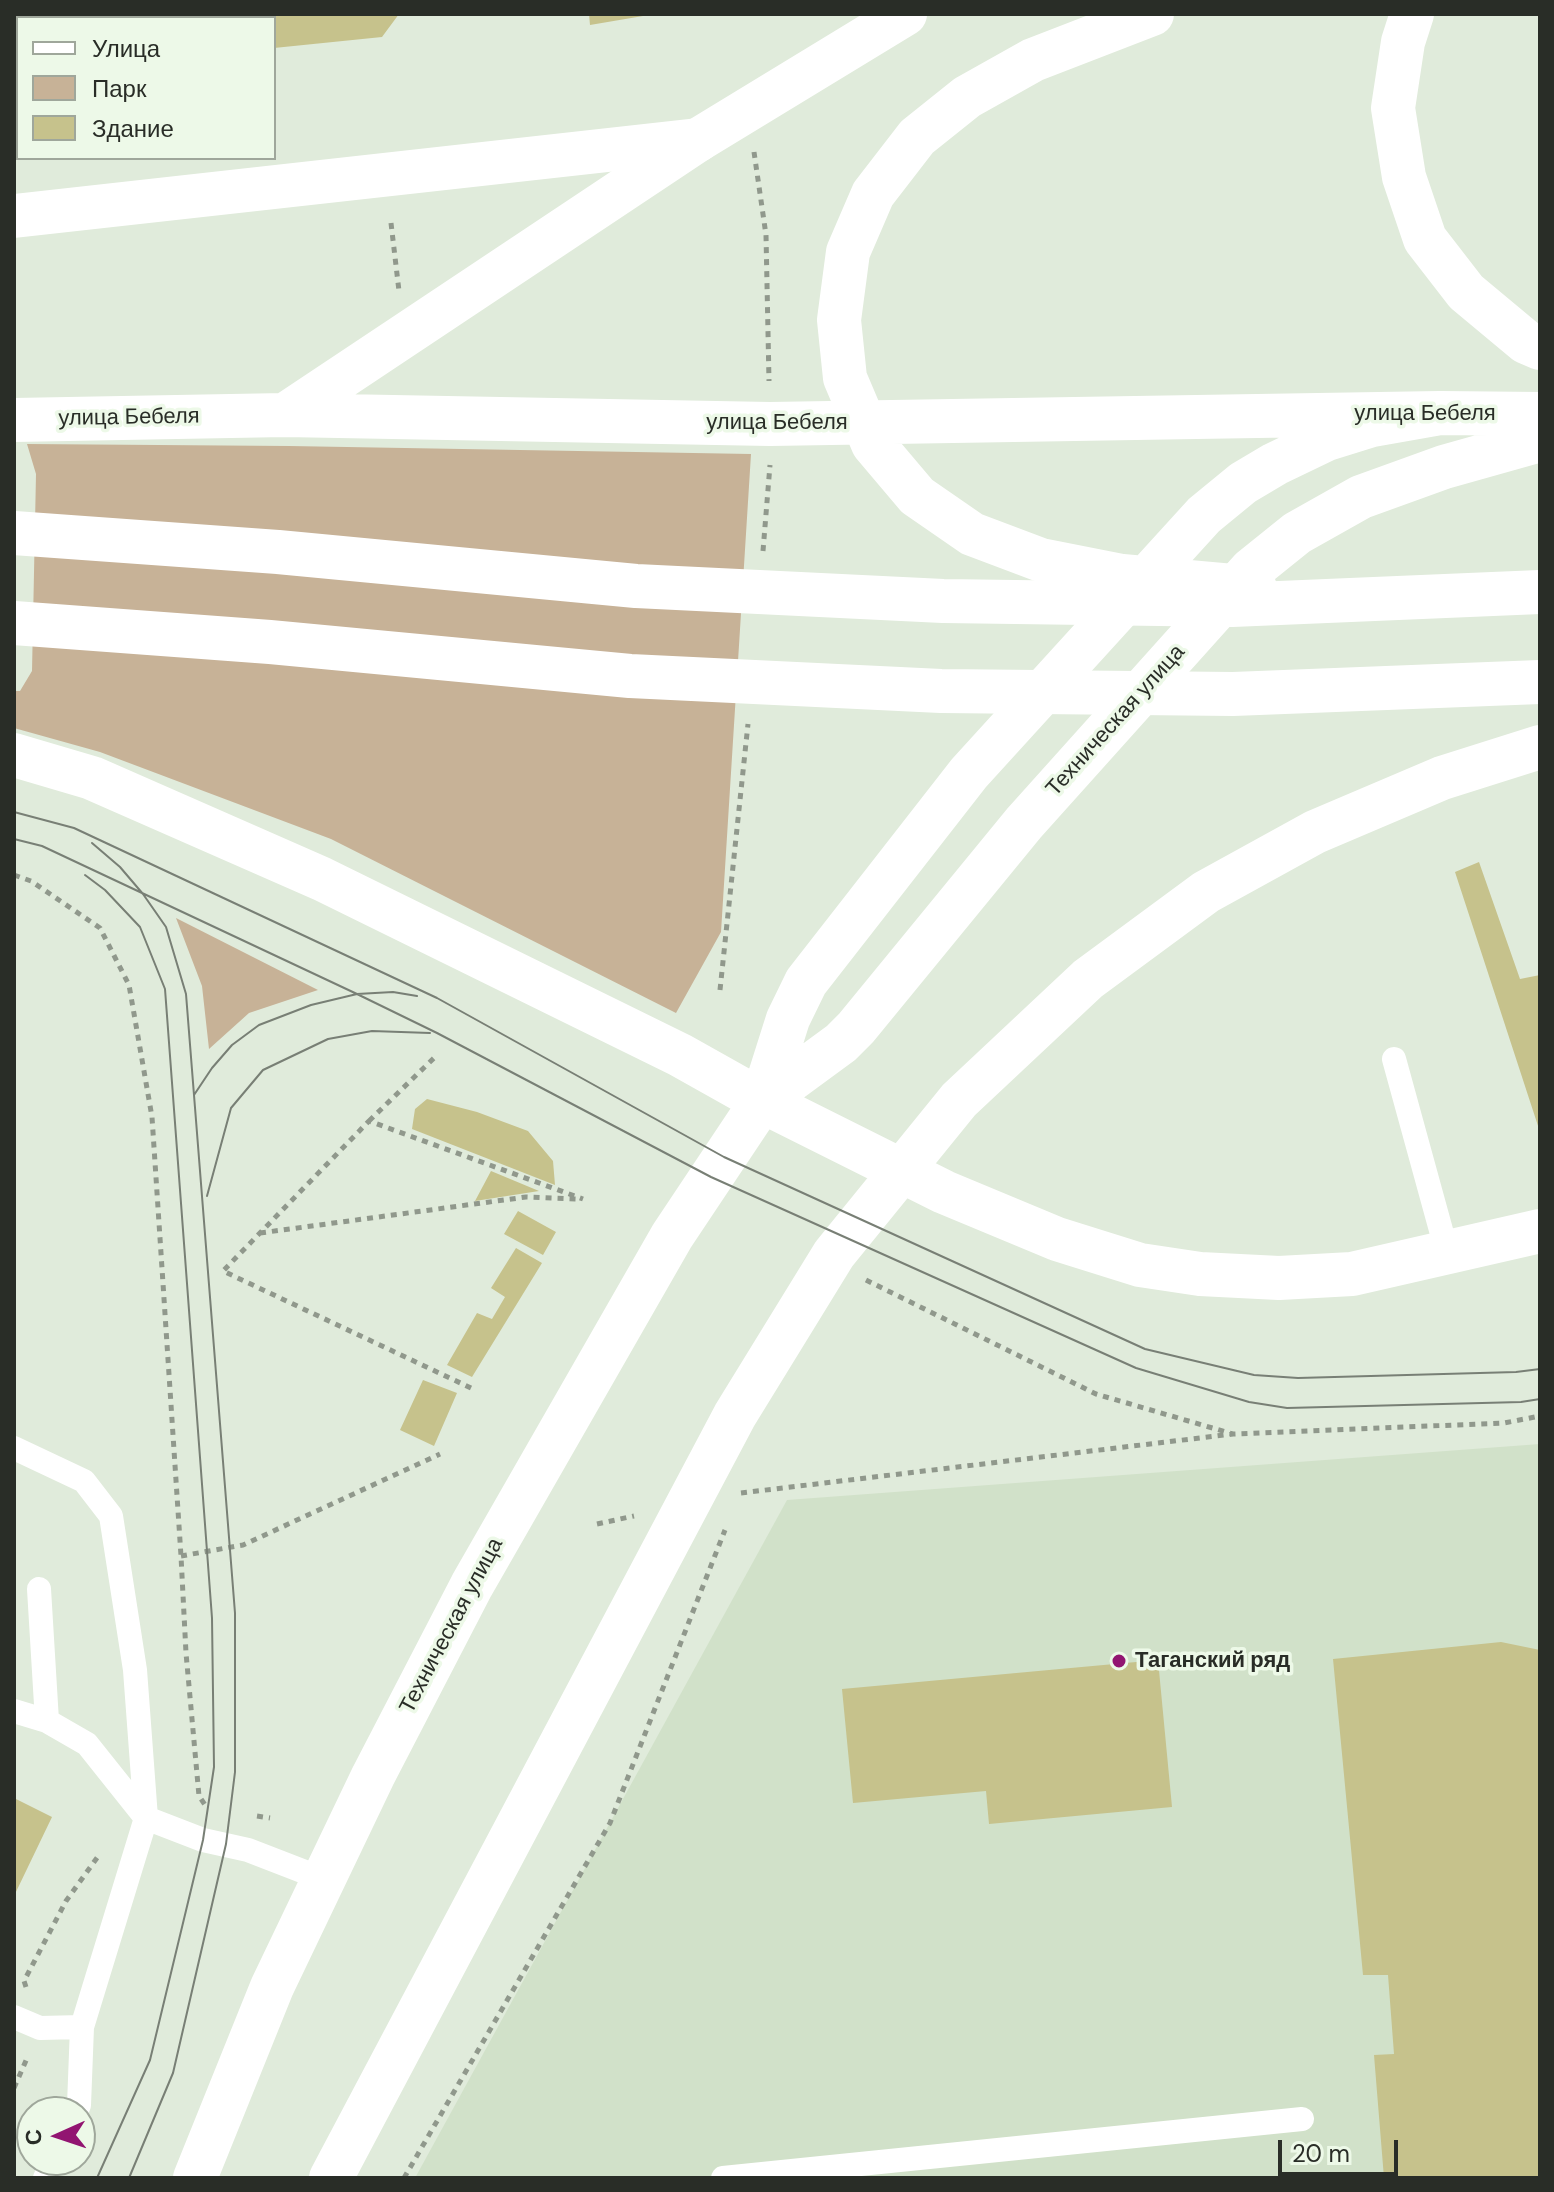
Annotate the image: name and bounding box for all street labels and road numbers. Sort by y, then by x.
street label: улица Бебеля [1354,401,1496,427]
street label: улица Бебеля [58,404,200,432]
street label: улица Бебеля [706,410,848,436]
street label: Техническая улица [1041,640,1191,802]
street label: Техническая улица [395,1534,509,1718]

